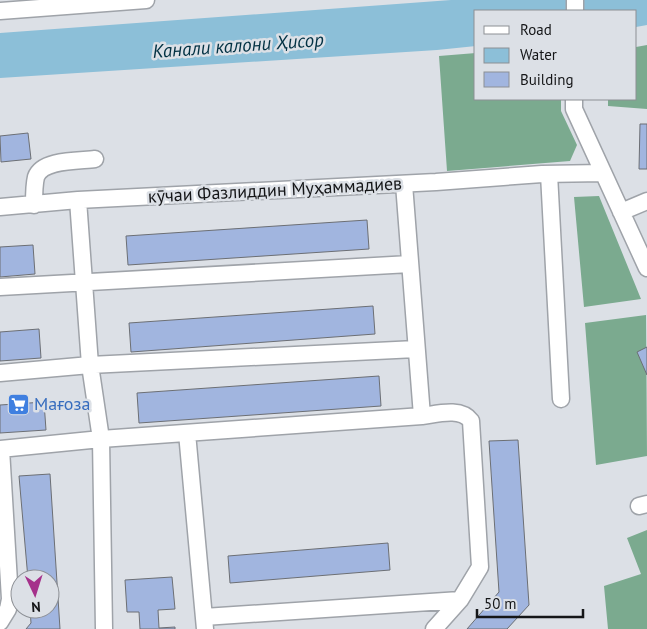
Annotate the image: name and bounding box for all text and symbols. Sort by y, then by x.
legend [474,10,637,100]
text: Road [520,20,552,39]
water label: Канали калони Ҳисор [152,27,325,63]
text: Water [520,45,557,64]
text: Building [520,70,574,89]
street label: кӯчаи Фазлиддин Муҳаммадиев [147,171,403,208]
supermarket icon: Мағоза [6,392,30,416]
place label: Мағоза [34,392,90,415]
north arrow [10,569,60,619]
scale bar [477,586,583,618]
text: 50 m [484,594,517,613]
text: N [31,598,41,616]

